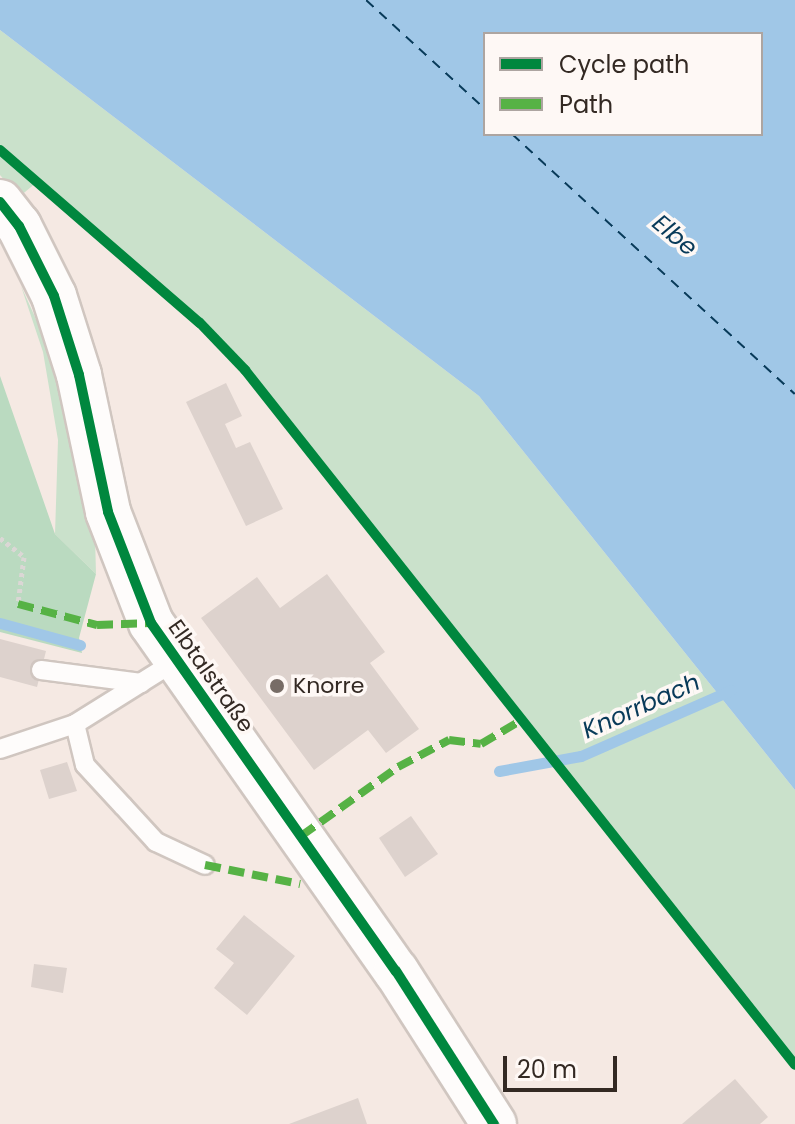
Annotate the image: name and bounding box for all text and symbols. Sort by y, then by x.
legend [483,32,763,136]
text: Cycle path [559,48,689,81]
text: Path [559,88,613,121]
water label: Elbe [647,208,703,262]
street label: Elbtalstraße [163,615,259,737]
water label: Knorrbach [578,667,704,745]
place label: Knorre [293,673,364,699]
marker: Knorre [268,677,286,695]
scale bar [507,1040,621,1090]
text: 20 m [517,1053,577,1086]

